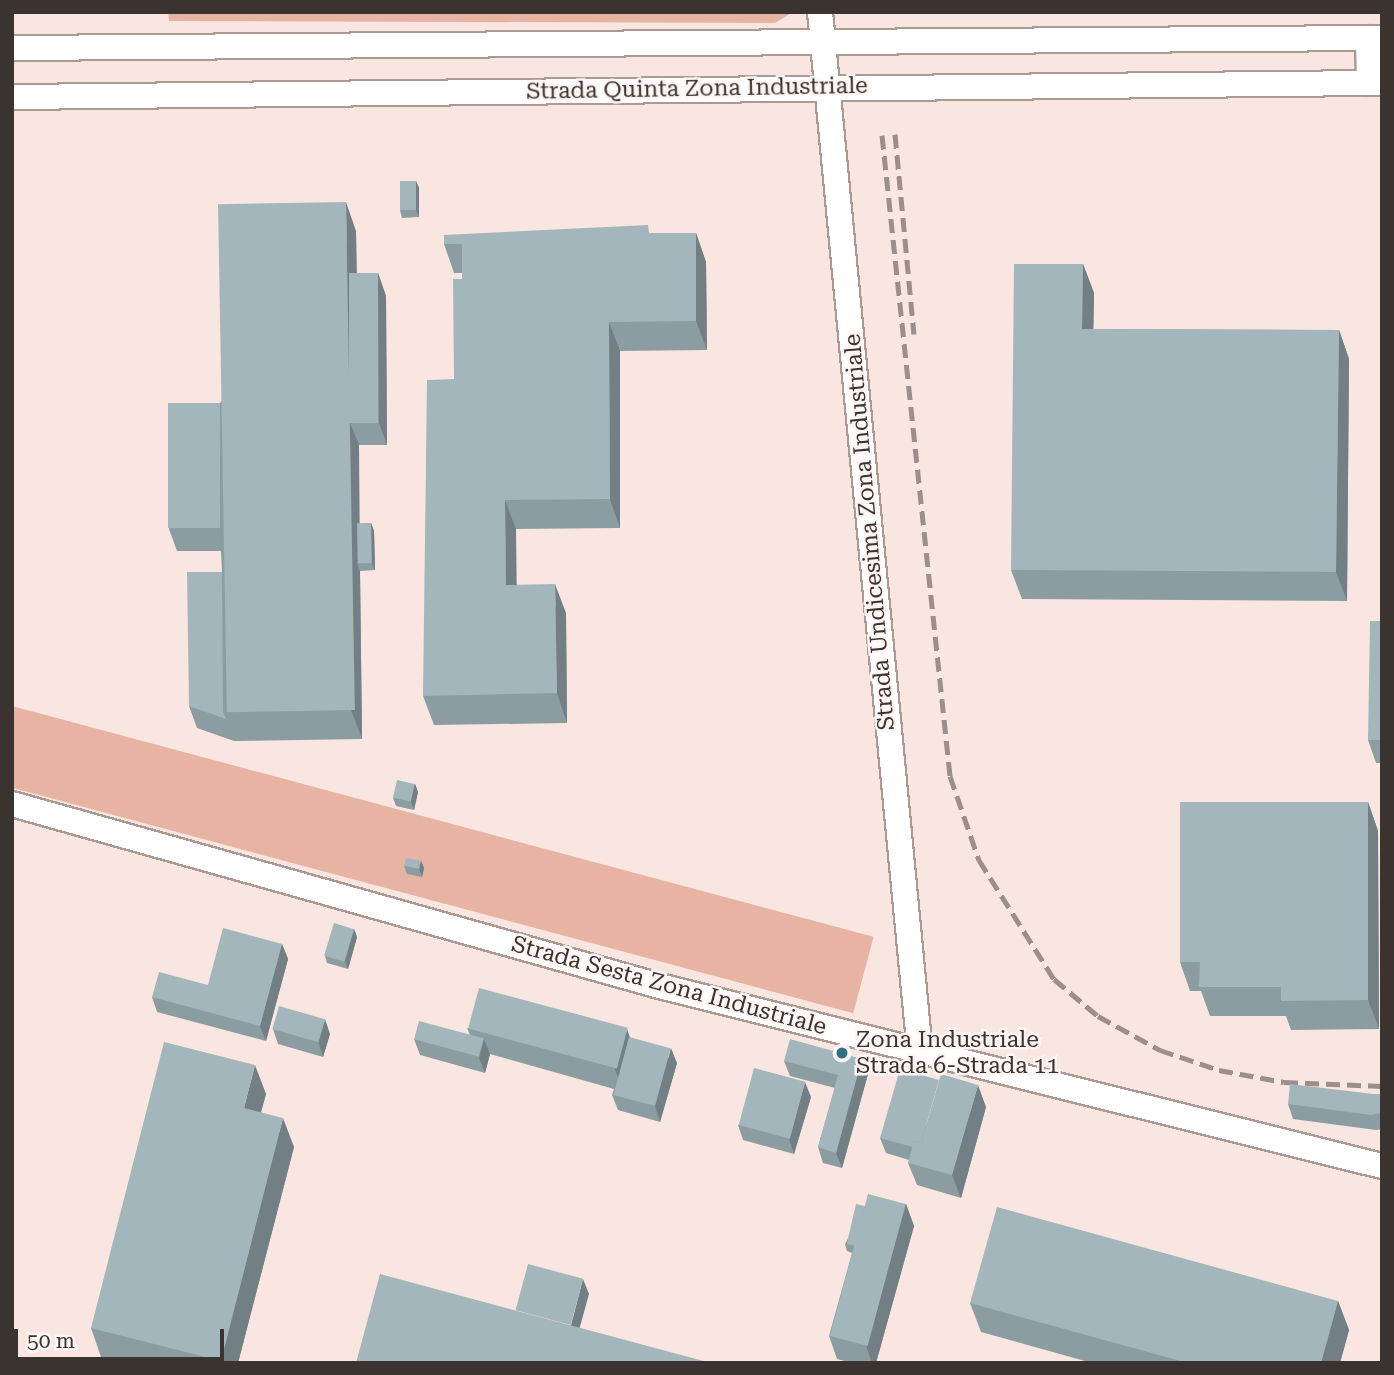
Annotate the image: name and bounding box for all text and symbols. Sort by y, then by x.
street label: Strada Quinta Zona Industriale [526,72,868,106]
street label: Strada Undicesima Zona Industriale [839,333,901,731]
street label: Strada Sesta Zona Industriale [508,931,830,1041]
place label: Zona Industriale Strada 6-Strada 11 [856,1026,1059,1080]
marker: Zona Industriale Strada 6-Strada 11 [834,1045,850,1061]
scale bar [18,1316,228,1360]
text: 50 m [27,1329,75,1353]

